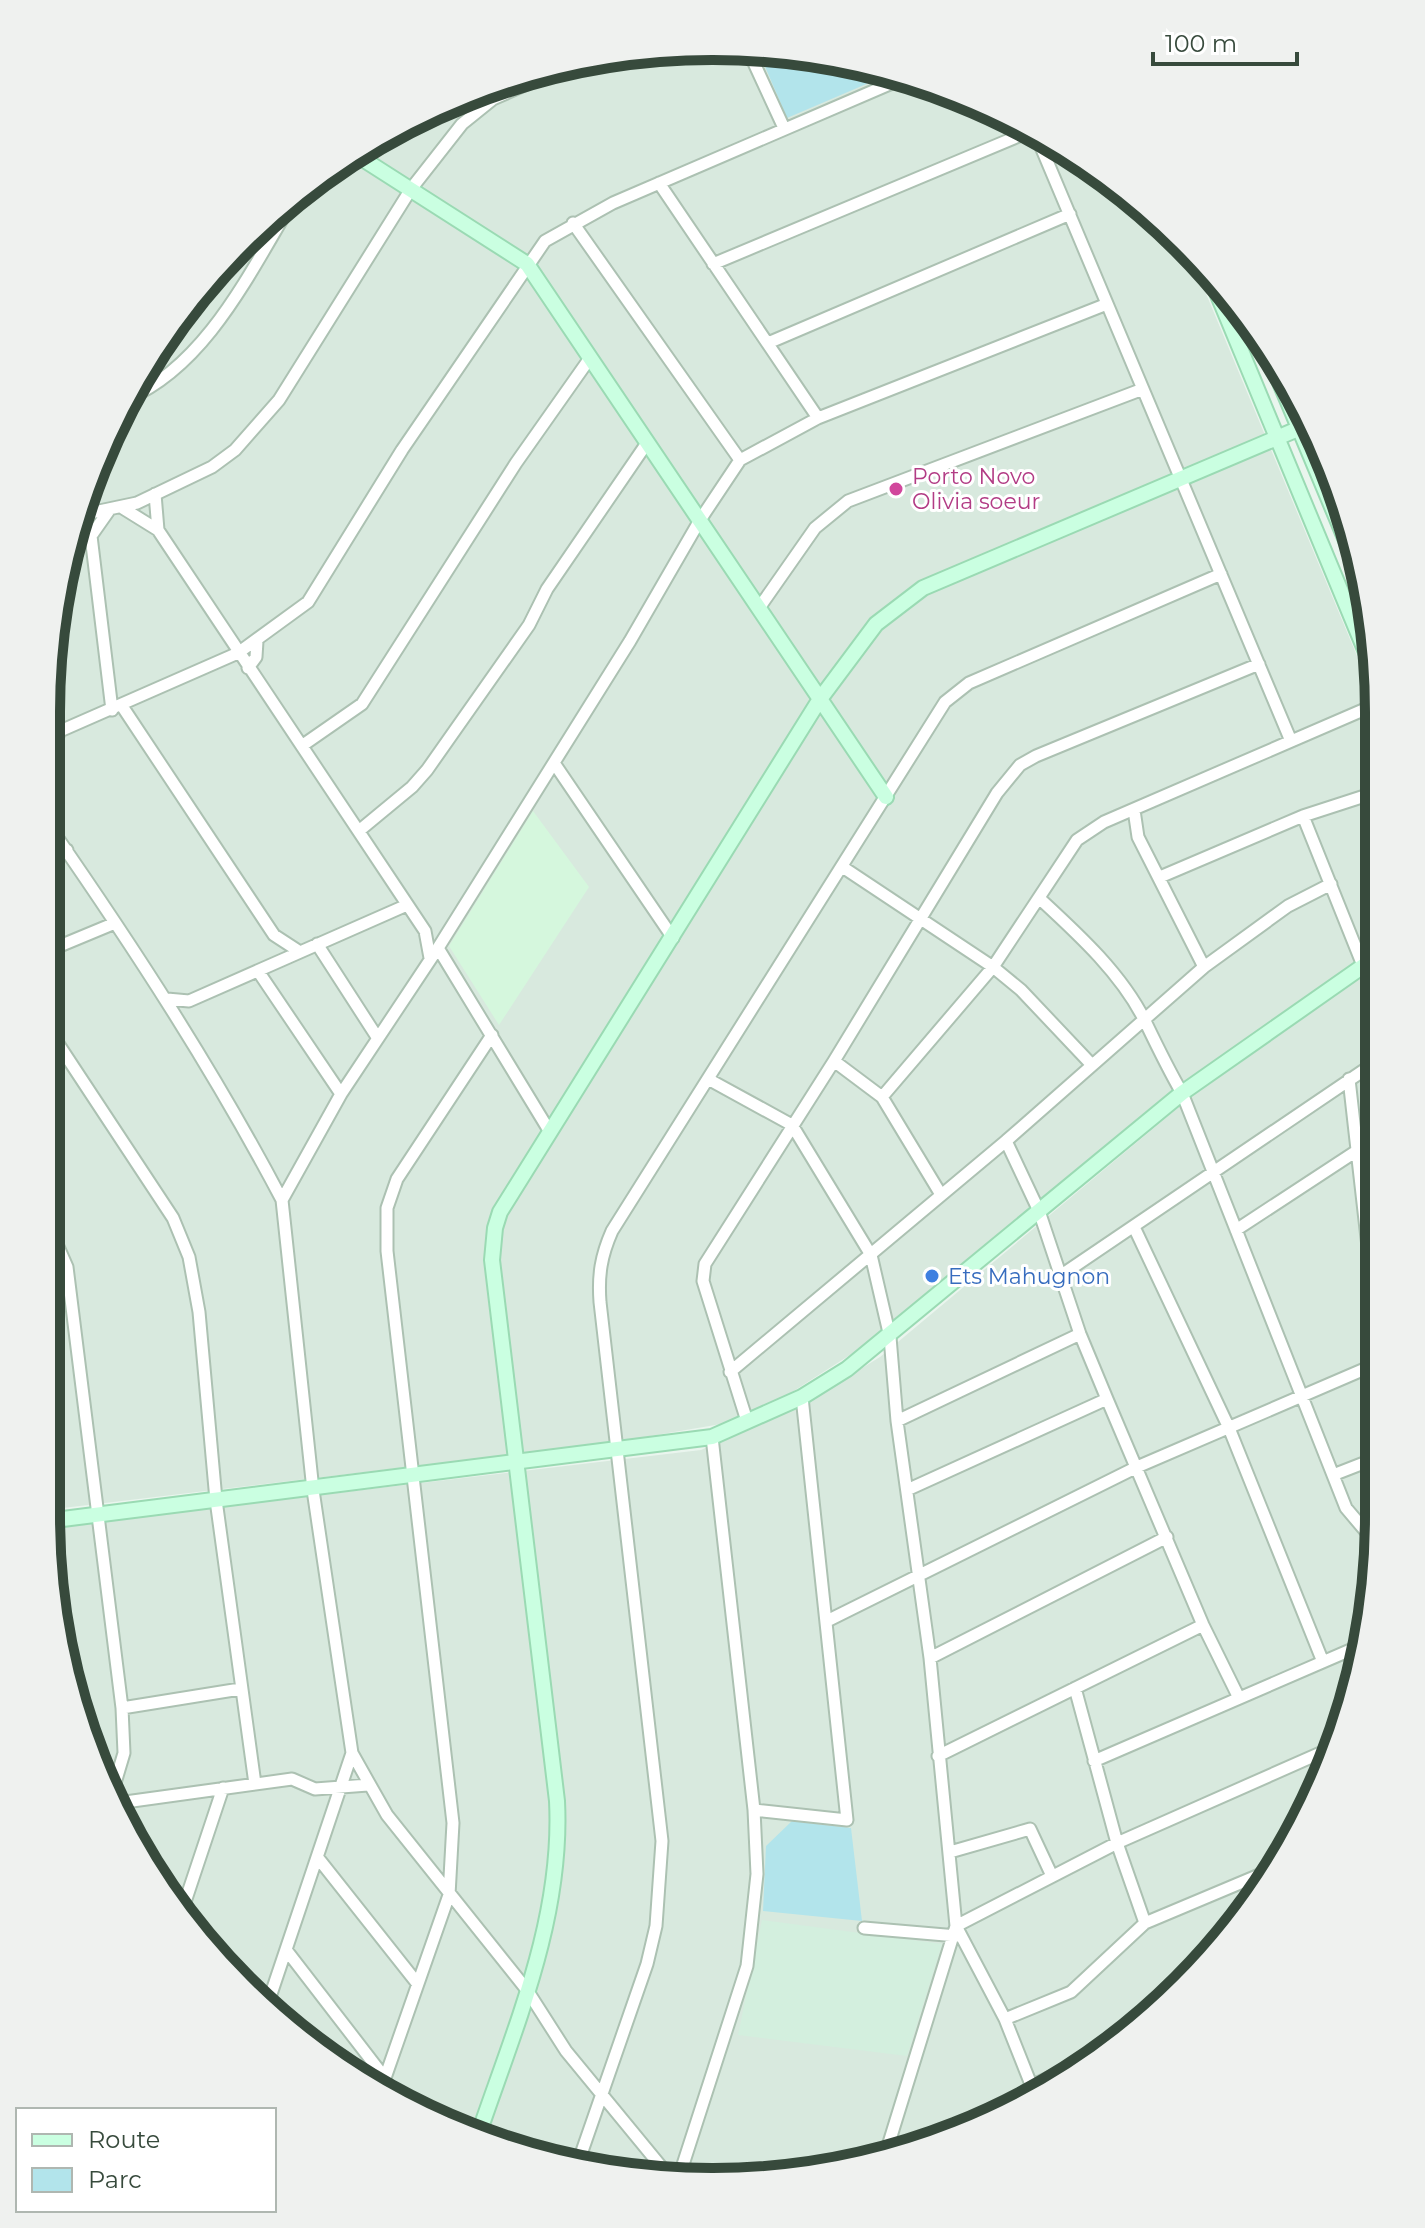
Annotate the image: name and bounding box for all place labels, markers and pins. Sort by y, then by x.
place label: Porto Novo Olivia soeur [912,463,1040,515]
marker: Porto Novo Olivia soeur [887,480,905,498]
place label: Ets Mahugnon [948,1263,1110,1290]
marker: Ets Mahugnon [923,1267,941,1285]

